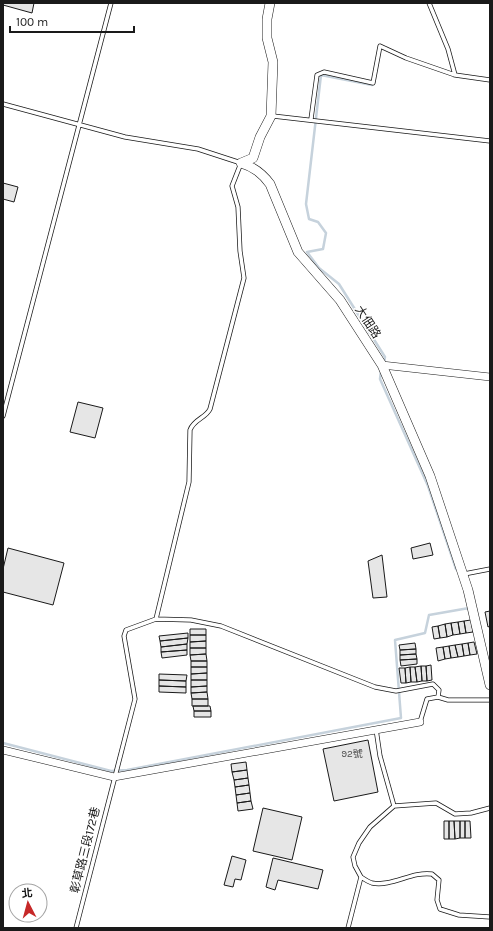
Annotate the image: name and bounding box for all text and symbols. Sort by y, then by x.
scale bar [10,8,134,34]
text: 100 m [16,15,48,29]
street label: 大佃路 [352,303,384,341]
house number: 92號 [341,748,363,760]
street label: 彰草路三段172巷 [67,805,103,895]
north arrow [8,883,48,923]
text: 北 [21,887,33,901]

